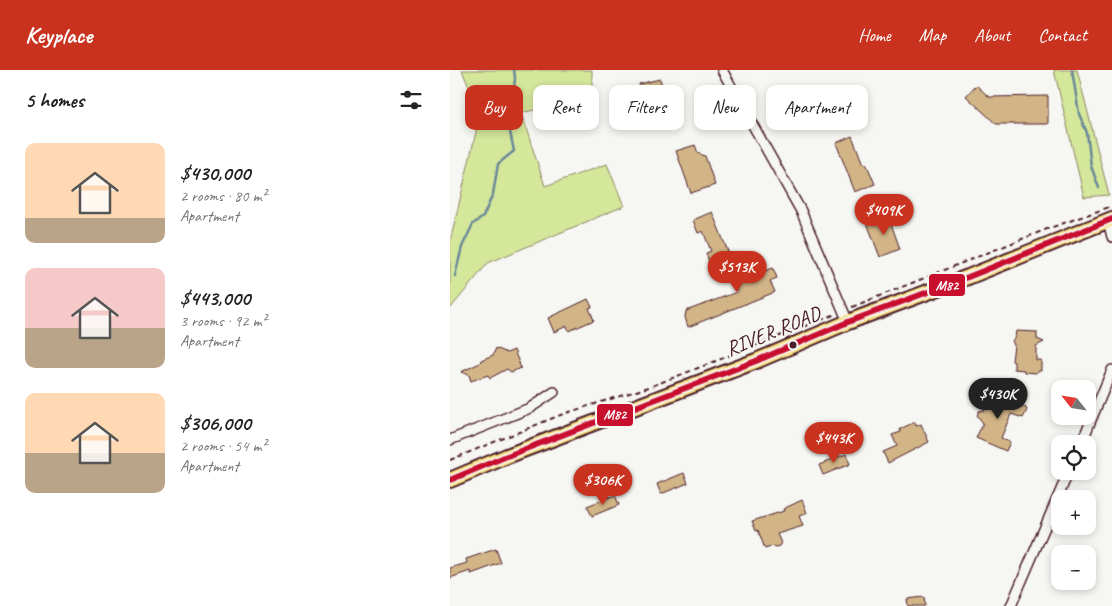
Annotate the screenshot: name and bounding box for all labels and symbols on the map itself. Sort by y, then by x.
pin: $409K [849,194,919,236]
pin: $513K [702,250,772,293]
line badge: M82 [928,273,966,297]
text: M82 [936,277,960,294]
street label: RIVER ROAD [722,299,826,362]
unlabelled marker [788,340,798,350]
pin: $430K [963,378,1033,420]
north arrow [1051,380,1096,425]
line badge: M82 [596,403,634,427]
text: M82 [604,406,628,423]
pin: $443K [799,422,869,464]
pin: $306K [568,464,638,506]

